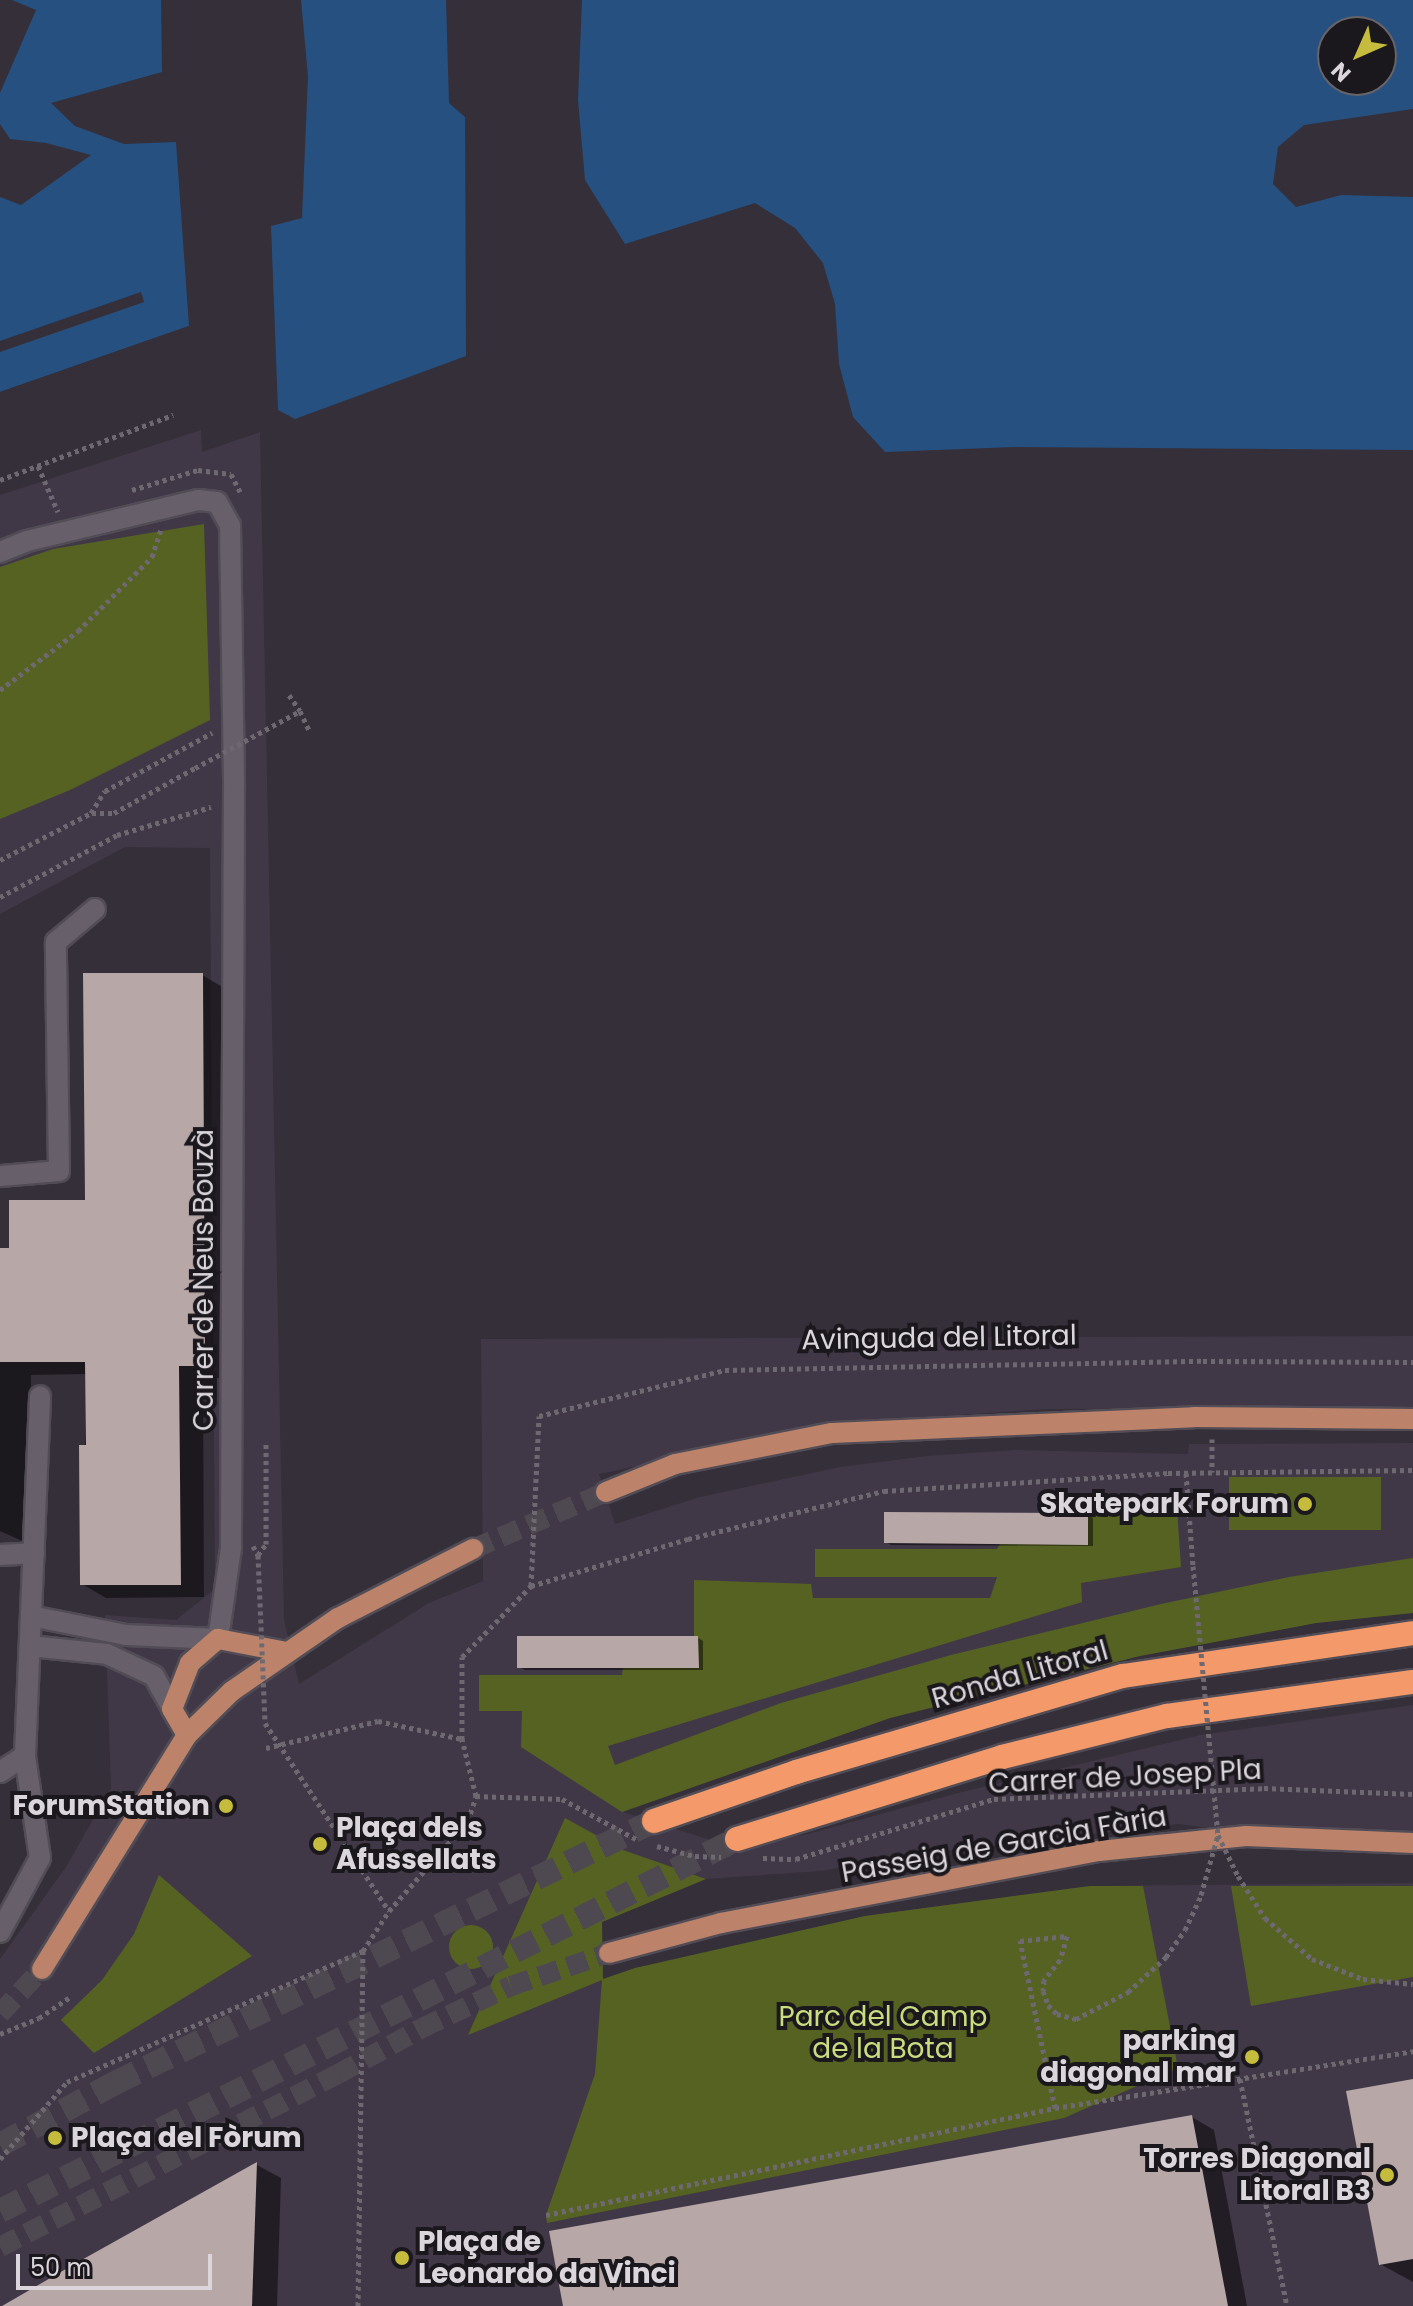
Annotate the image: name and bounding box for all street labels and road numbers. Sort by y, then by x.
street label: Carrer de Neus Bouzà [187,1129,221,1431]
street label: Avinguda del Litoral [801,1319,1077,1357]
street label: Ronda Litoral [928,1634,1112,1716]
street label: Carrer de Josep Pla [987,1753,1263,1801]
street label: Passeig de Garcia Fària [839,1800,1169,1890]

